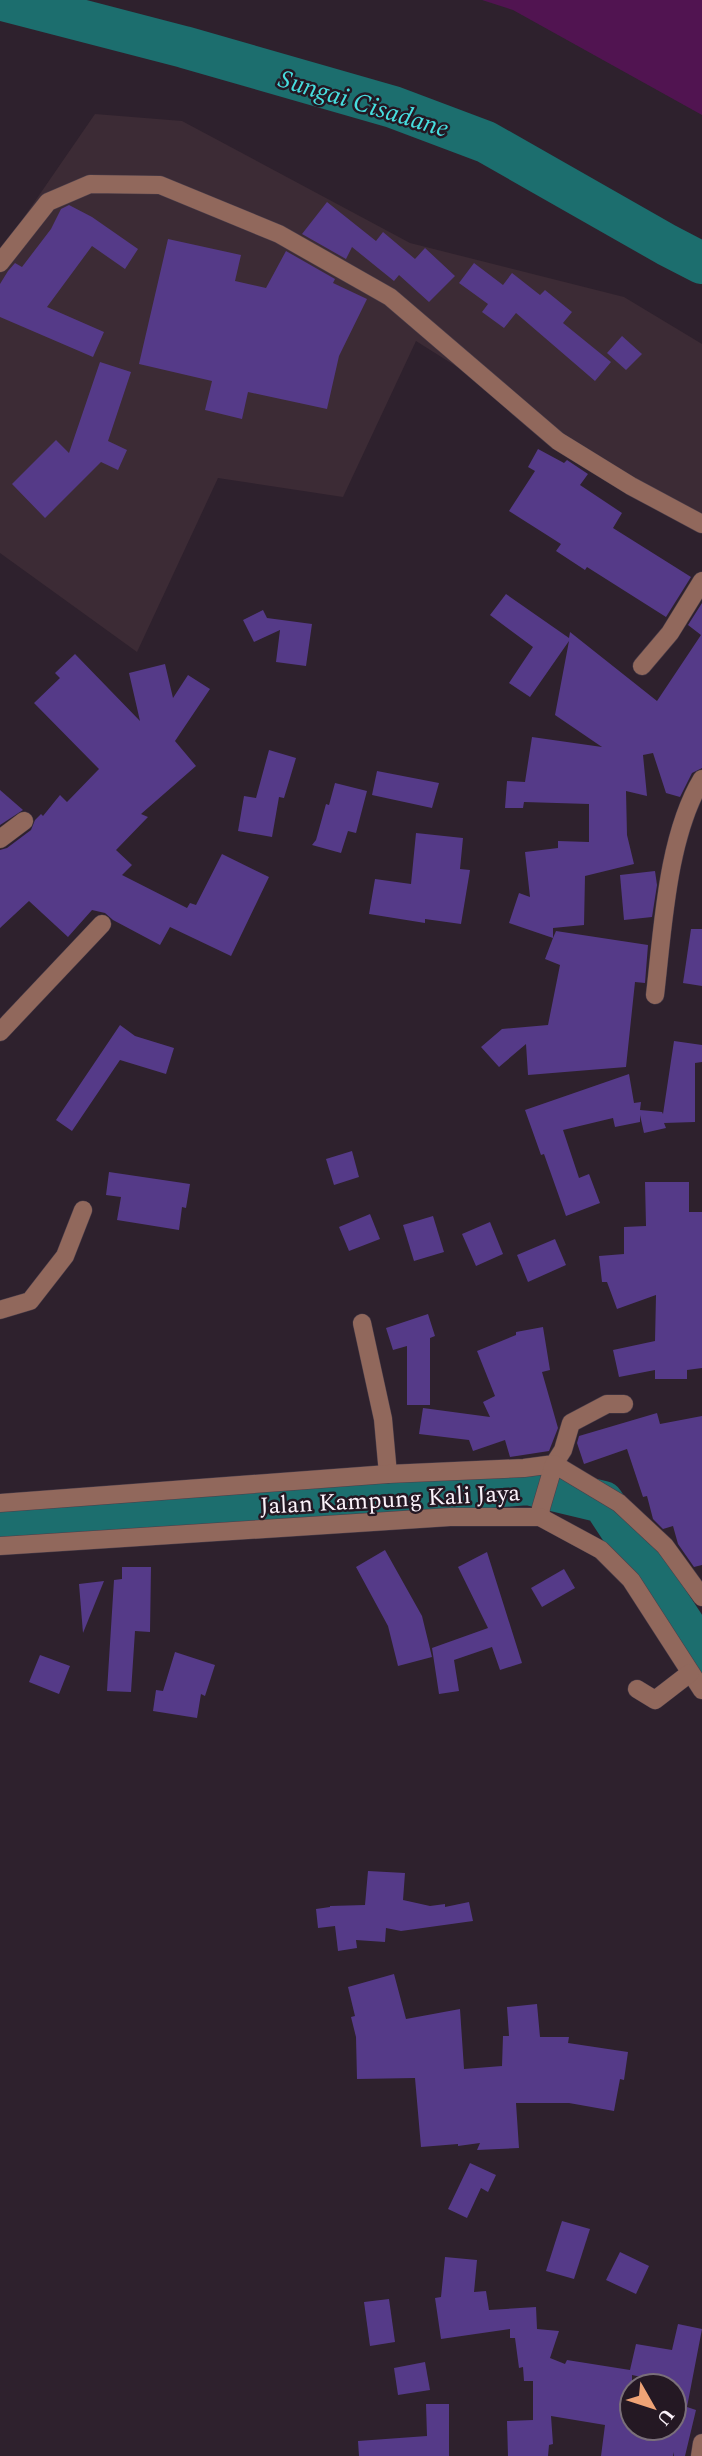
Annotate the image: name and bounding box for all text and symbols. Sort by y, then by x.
water label: Sungai Cisadane [273,59,454,149]
street label: Jalan Kampung Kali Jaya [259,1475,521,1525]
north arrow [618,2372,688,2442]
text: U [649,2401,681,2432]

